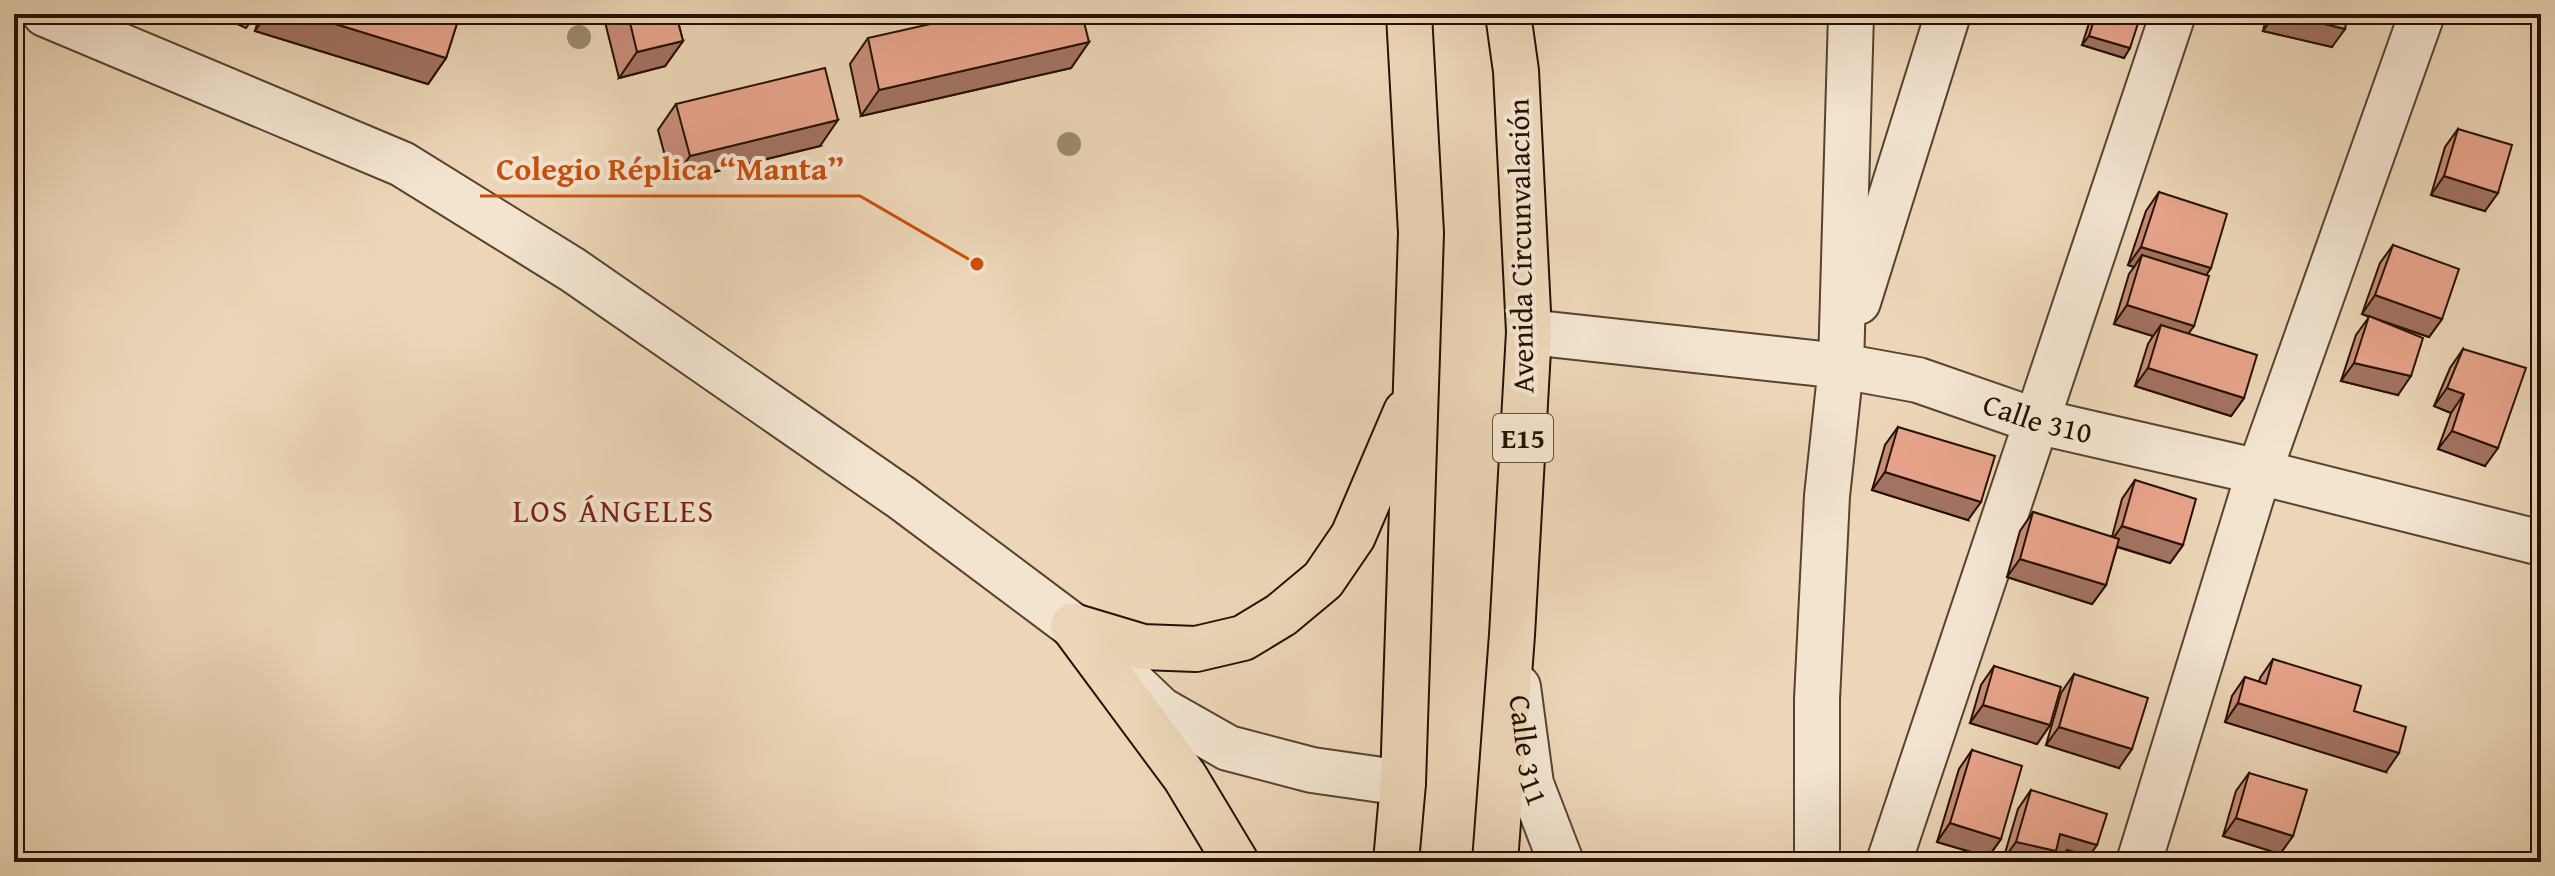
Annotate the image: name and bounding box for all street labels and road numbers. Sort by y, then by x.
street label: Avenida Circunvalación [1495,98,1545,394]
street label: Calle 310 [1977,381,2096,454]
road number: E15 [1493,414,1553,462]
street label: Calle 311 [1498,692,1560,812]

